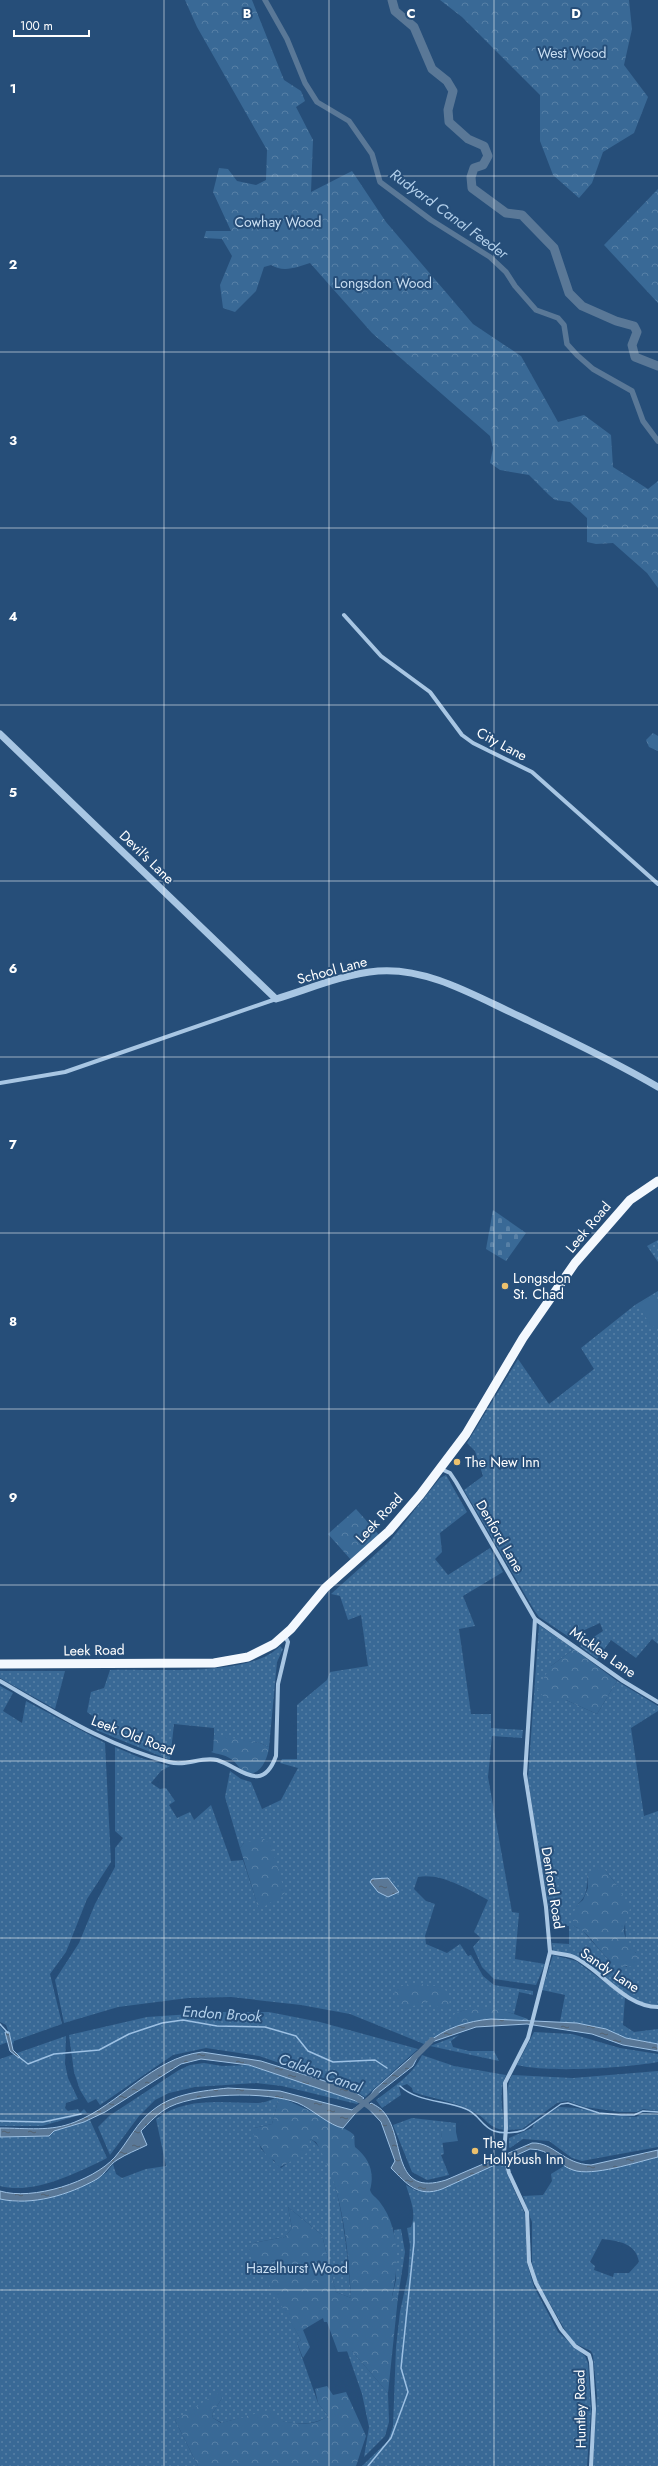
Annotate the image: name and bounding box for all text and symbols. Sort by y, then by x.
text: B [243,4,252,23]
text: C [406,4,416,23]
text: D [571,4,581,23]
scale bar [14,12,89,38]
text: 100 m [20,17,53,35]
park label: West Wood [537,43,607,63]
text: 1 [10,79,16,98]
water label: Rudyard Canal Feeder [385,164,513,265]
park label: Cowhay Wood [235,212,321,232]
text: 2 [9,255,17,274]
park label: Longsdon Wood [334,273,432,293]
text: 3 [9,431,17,450]
text: 4 [8,607,18,626]
street label: City Lane [473,722,531,766]
text: 5 [9,783,17,802]
street label: Devil's Lane [115,826,179,888]
street label: School Lane [295,951,369,989]
text: 6 [9,959,18,978]
text: 7 [9,1135,17,1154]
street label: Leek Road [561,1197,615,1257]
place label: Longsdon St. Chad [513,1268,571,1304]
marker: Longsdon St. Chad [500,1281,510,1291]
text: 8 [9,1312,17,1331]
place label: The New Inn [465,1452,540,1472]
marker: The New Inn [452,1457,462,1467]
text: 9 [9,1488,18,1507]
street label: Leek Road [351,1489,407,1547]
street label: Denford Lane [471,1496,529,1576]
street label: Micklea Lane [566,1622,640,1682]
street label: Leek Road [63,1639,125,1661]
street label: Leek Old Road [88,1710,178,1760]
street label: Denford Road [537,1845,569,1931]
street label: Sandy Lane [576,1943,644,1997]
water label: Endon Brook [182,2000,263,2028]
water label: Caldon Canal [275,2048,366,2099]
place label: The Hollybush Inn [483,2133,564,2169]
marker: The Hollybush Inn [470,2146,480,2156]
park label: Hazelhurst Wood [246,2258,348,2278]
street label: Huntley Road [569,2369,591,2449]

